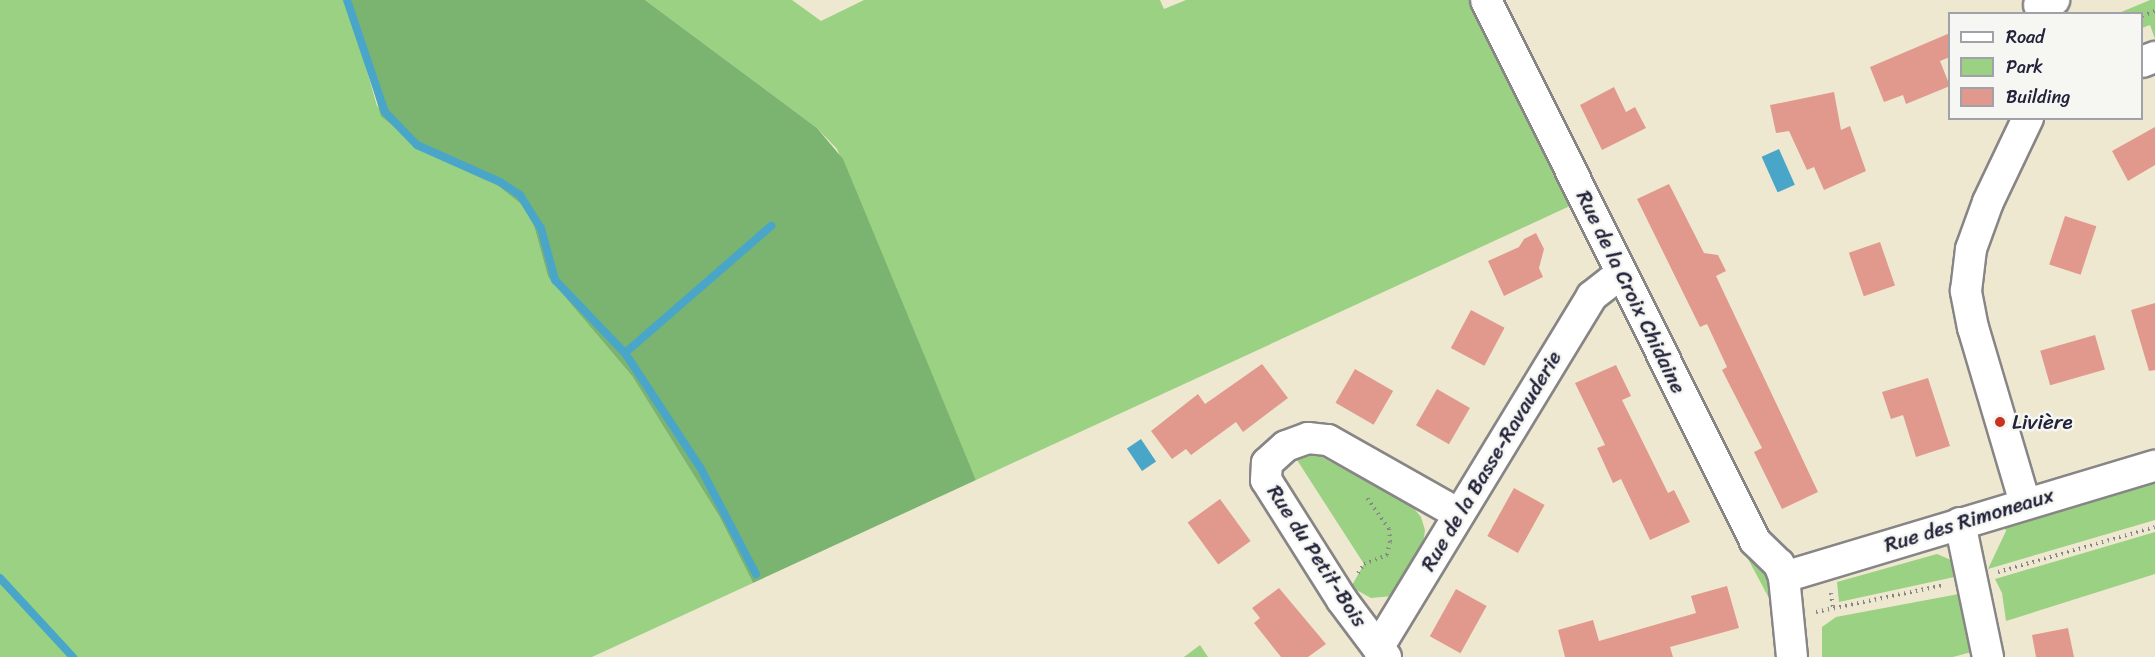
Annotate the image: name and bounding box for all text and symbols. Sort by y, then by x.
legend [1948,12,2143,120]
text: Road [2006,21,2045,53]
text: Park [2006,51,2043,83]
text: Building [2006,81,2070,113]
street label: Rue de la Croix Chidaine [1571,186,1691,398]
street label: Rue de la Basse-Ravauderie [1415,345,1567,577]
place label: Livière [2012,409,2073,435]
marker: Livière [1993,415,2007,429]
street label: Rue du Petit-Bois [1262,480,1372,632]
street label: Rue des Rimoneaux [1881,482,2057,558]

